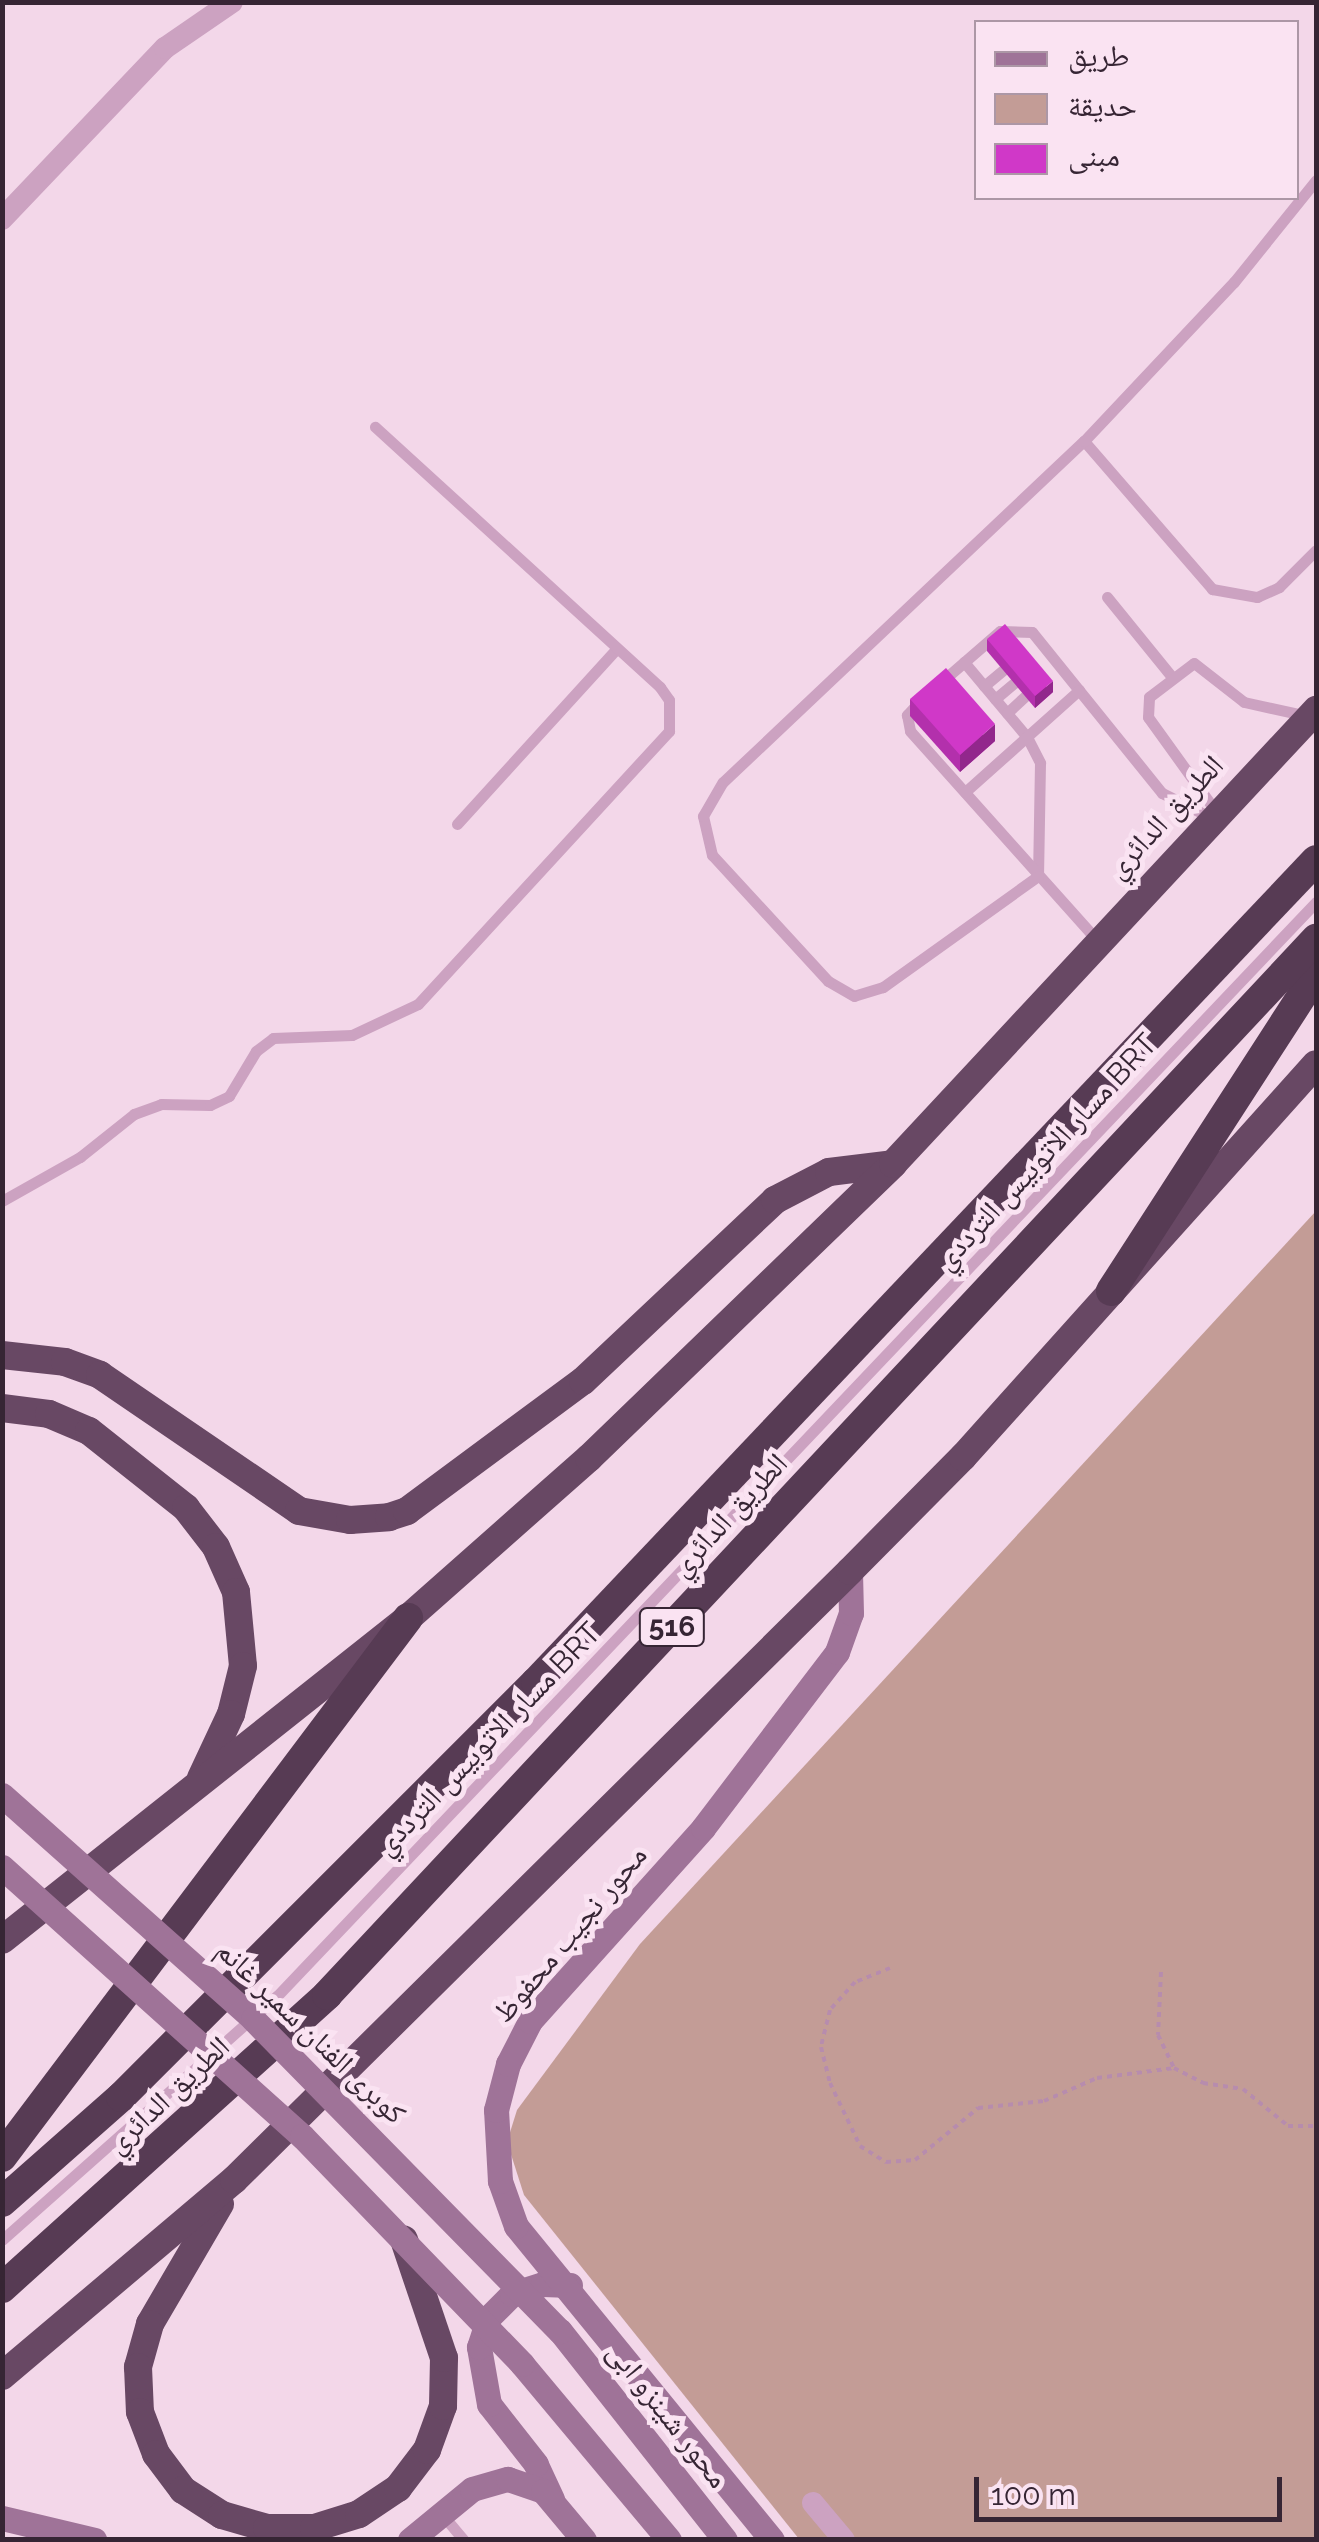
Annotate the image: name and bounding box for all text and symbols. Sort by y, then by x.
legend [974,20,1299,200]
text: طريق [1068,38,1129,73]
text: حديقة [1068,88,1137,123]
text: مبنى [1068,138,1120,173]
street label: الطريق الدائري [1099,748,1231,886]
street label: مسار الاتوبيس الترددي BRT [927,1026,1165,1278]
street label: الطريق الدائري [663,1446,795,1584]
road number: 516 [637,1604,707,1650]
street label: مسار الاتوبيس الترددي BRT [367,1615,609,1863]
street label: محور نجيب محفوظ [485,1838,655,2030]
street label: كوبرى الفنان سمير غانم [209,1932,413,2132]
street label: الطريق الدائري [99,2029,237,2161]
street label: محور شينزو ابى [600,2335,736,2495]
scale bar [979,2457,1286,2519]
text: 100 m [991,2477,1076,2512]

